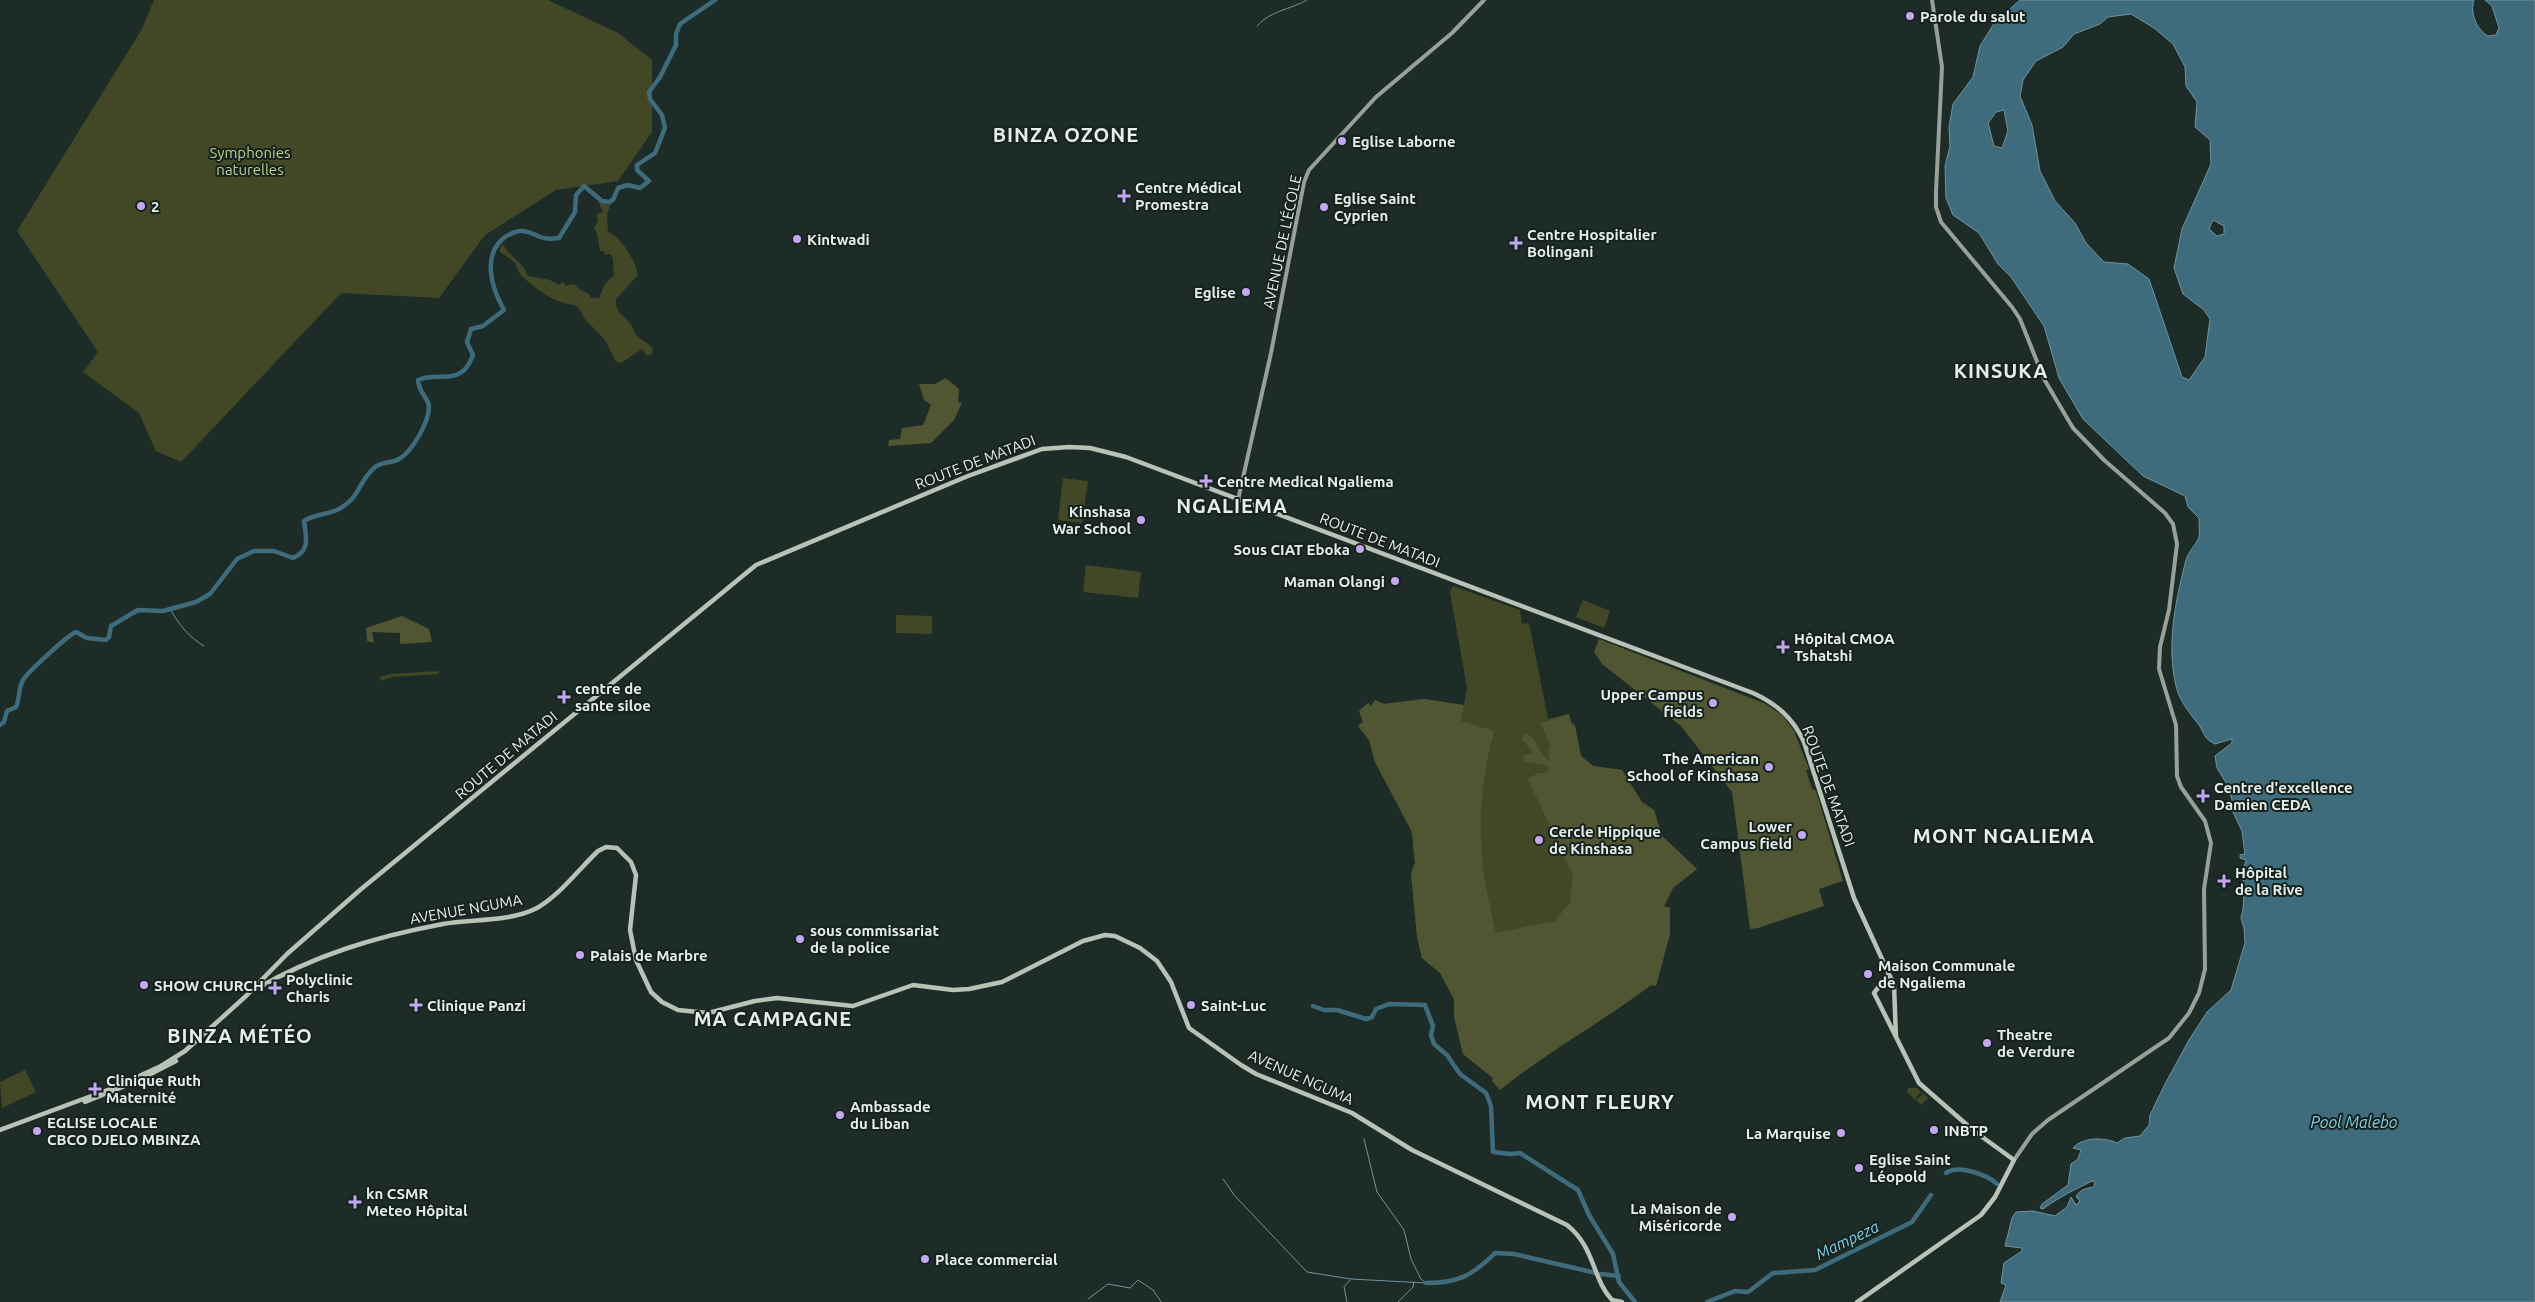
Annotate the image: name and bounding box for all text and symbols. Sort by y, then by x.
place label: Parole du salut [1920,8,2026,25]
marker: Parole du salut [1904,10,1916,22]
district label: BINZA OZONE [993,123,1139,146]
place label: Eglise Laborne [1352,133,1456,150]
marker: Eglise Laborne [1336,135,1348,147]
park label: Symphonies naturelles [210,144,290,178]
street label: AVENUE DE L'ÉCOLE [1259,173,1305,311]
place label: Centre Médical Promestra [1135,179,1242,213]
marker: Centre Médical Promestra [1117,189,1131,203]
place label: Eglise Saint Cyprien [1334,190,1416,224]
place label: 2 [151,198,159,215]
marker: 2 [135,200,147,212]
marker: Eglise Saint Cyprien [1318,201,1330,213]
place label: Centre Hospitalier Bolingani [1527,226,1657,260]
place label: Kintwadi [807,231,870,248]
marker: Kintwadi [791,233,803,245]
marker: Centre Hospitalier Bolingani [1509,236,1523,250]
place label: Eglise [1194,284,1236,301]
marker: Eglise [1240,286,1252,298]
district label: KINSUKA [1954,359,2048,382]
street label: ROUTE DE MATADI [912,431,1038,493]
place label: Centre Medical Ngaliema [1217,473,1394,490]
marker: Centre Medical Ngaliema [1199,474,1213,488]
district label: NGALIEMA [1176,494,1288,517]
place label: Kinshasa War School [1052,503,1131,537]
street label: ROUTE DE MATADI [1317,509,1443,571]
marker: Kinshasa War School [1135,514,1147,526]
place label: Sous CIAT Eboka [1234,541,1350,558]
marker: Sous CIAT Eboka [1354,543,1366,555]
place label: Maman Olangi [1284,573,1385,590]
marker: Maman Olangi [1389,575,1401,587]
place label: Hôpital CMOA Tshatshi [1794,630,1895,664]
marker: Hôpital CMOA Tshatshi [1776,640,1790,654]
place label: centre de sante siloe [575,680,651,714]
place label: Upper Campus fields [1601,686,1703,720]
marker: centre de sante siloe [557,690,571,704]
marker: Upper Campus fields [1707,697,1719,709]
street label: ROUTE DE MATADI [452,708,560,802]
street label: ROUTE DE MATADI [1799,723,1859,849]
place label: The American School of Kinshasa [1627,750,1759,784]
marker: The American School of Kinshasa [1763,761,1775,773]
place label: Centre d'excellence Damien CEDA [2214,779,2353,813]
marker: Centre d'excellence Damien CEDA [2196,789,2210,803]
place label: Lower Campus field [1700,818,1793,852]
place label: Cercle Hippique de Kinshasa [1549,823,1661,857]
district label: MONT NGALIEMA [1913,824,2095,847]
marker: Lower Campus field [1796,829,1808,841]
marker: Cercle Hippique de Kinshasa [1533,834,1545,846]
place label: Hôpital de la Rive [2235,864,2303,898]
marker: Hôpital de la Rive [2217,874,2231,888]
street label: AVENUE NGUMA [409,891,524,927]
place label: sous commissariat de la police [810,922,939,956]
marker: sous commissariat de la police [794,933,806,945]
place label: Palais de Marbre [590,947,708,964]
marker: Palais de Marbre [574,949,586,961]
place label: Maison Communale de Ngaliema [1878,957,2015,991]
marker: Maison Communale de Ngaliema [1862,968,1874,980]
place label: Polyclinic Charis [286,971,353,1005]
place label: SHOW CHURCH [154,977,264,994]
marker: SHOW CHURCH [138,979,150,991]
marker: Polyclinic Charis [268,981,282,995]
place label: Clinique Panzi [427,997,526,1014]
place label: Saint-Luc [1201,997,1266,1014]
marker: Clinique Panzi [409,998,423,1012]
marker: Saint-Luc [1185,999,1197,1011]
district label: MA CAMPAGNE [694,1007,852,1030]
district label: BINZA MÉTÉO [167,1023,313,1047]
place label: Theatre de Verdure [1997,1026,2075,1060]
marker: Theatre de Verdure [1981,1037,1993,1049]
street label: AVENUE NGUMA [1246,1046,1356,1108]
place label: Clinique Ruth Maternité [106,1072,201,1106]
marker: Clinique Ruth Maternité [88,1082,102,1096]
district label: MONT FLEURY [1525,1090,1675,1113]
place label: Ambassade du Liban [850,1098,931,1132]
marker: Ambassade du Liban [834,1109,846,1121]
water label: Pool Malebo [2311,1113,2398,1131]
place label: EGLISE LOCALE CBCO DJELO MBINZA [47,1114,201,1148]
place label: INBTP [1944,1122,1988,1139]
marker: INBTP [1928,1124,1940,1136]
marker: EGLISE LOCALE CBCO DJELO MBINZA [31,1125,43,1137]
place label: La Marquise [1746,1125,1831,1142]
marker: La Marquise [1835,1127,1847,1139]
place label: Eglise Saint Léopold [1869,1151,1951,1185]
marker: Eglise Saint Léopold [1853,1162,1865,1174]
place label: kn CSMR Meteo Hôpital [366,1185,468,1219]
marker: kn CSMR Meteo Hôpital [348,1195,362,1209]
place label: La Maison de Miséricorde [1630,1200,1722,1234]
marker: La Maison de Miséricorde [1726,1211,1738,1223]
water label: Mampeza [1813,1217,1882,1263]
place label: Place commercial [935,1251,1058,1268]
marker: Place commercial [919,1253,931,1265]

